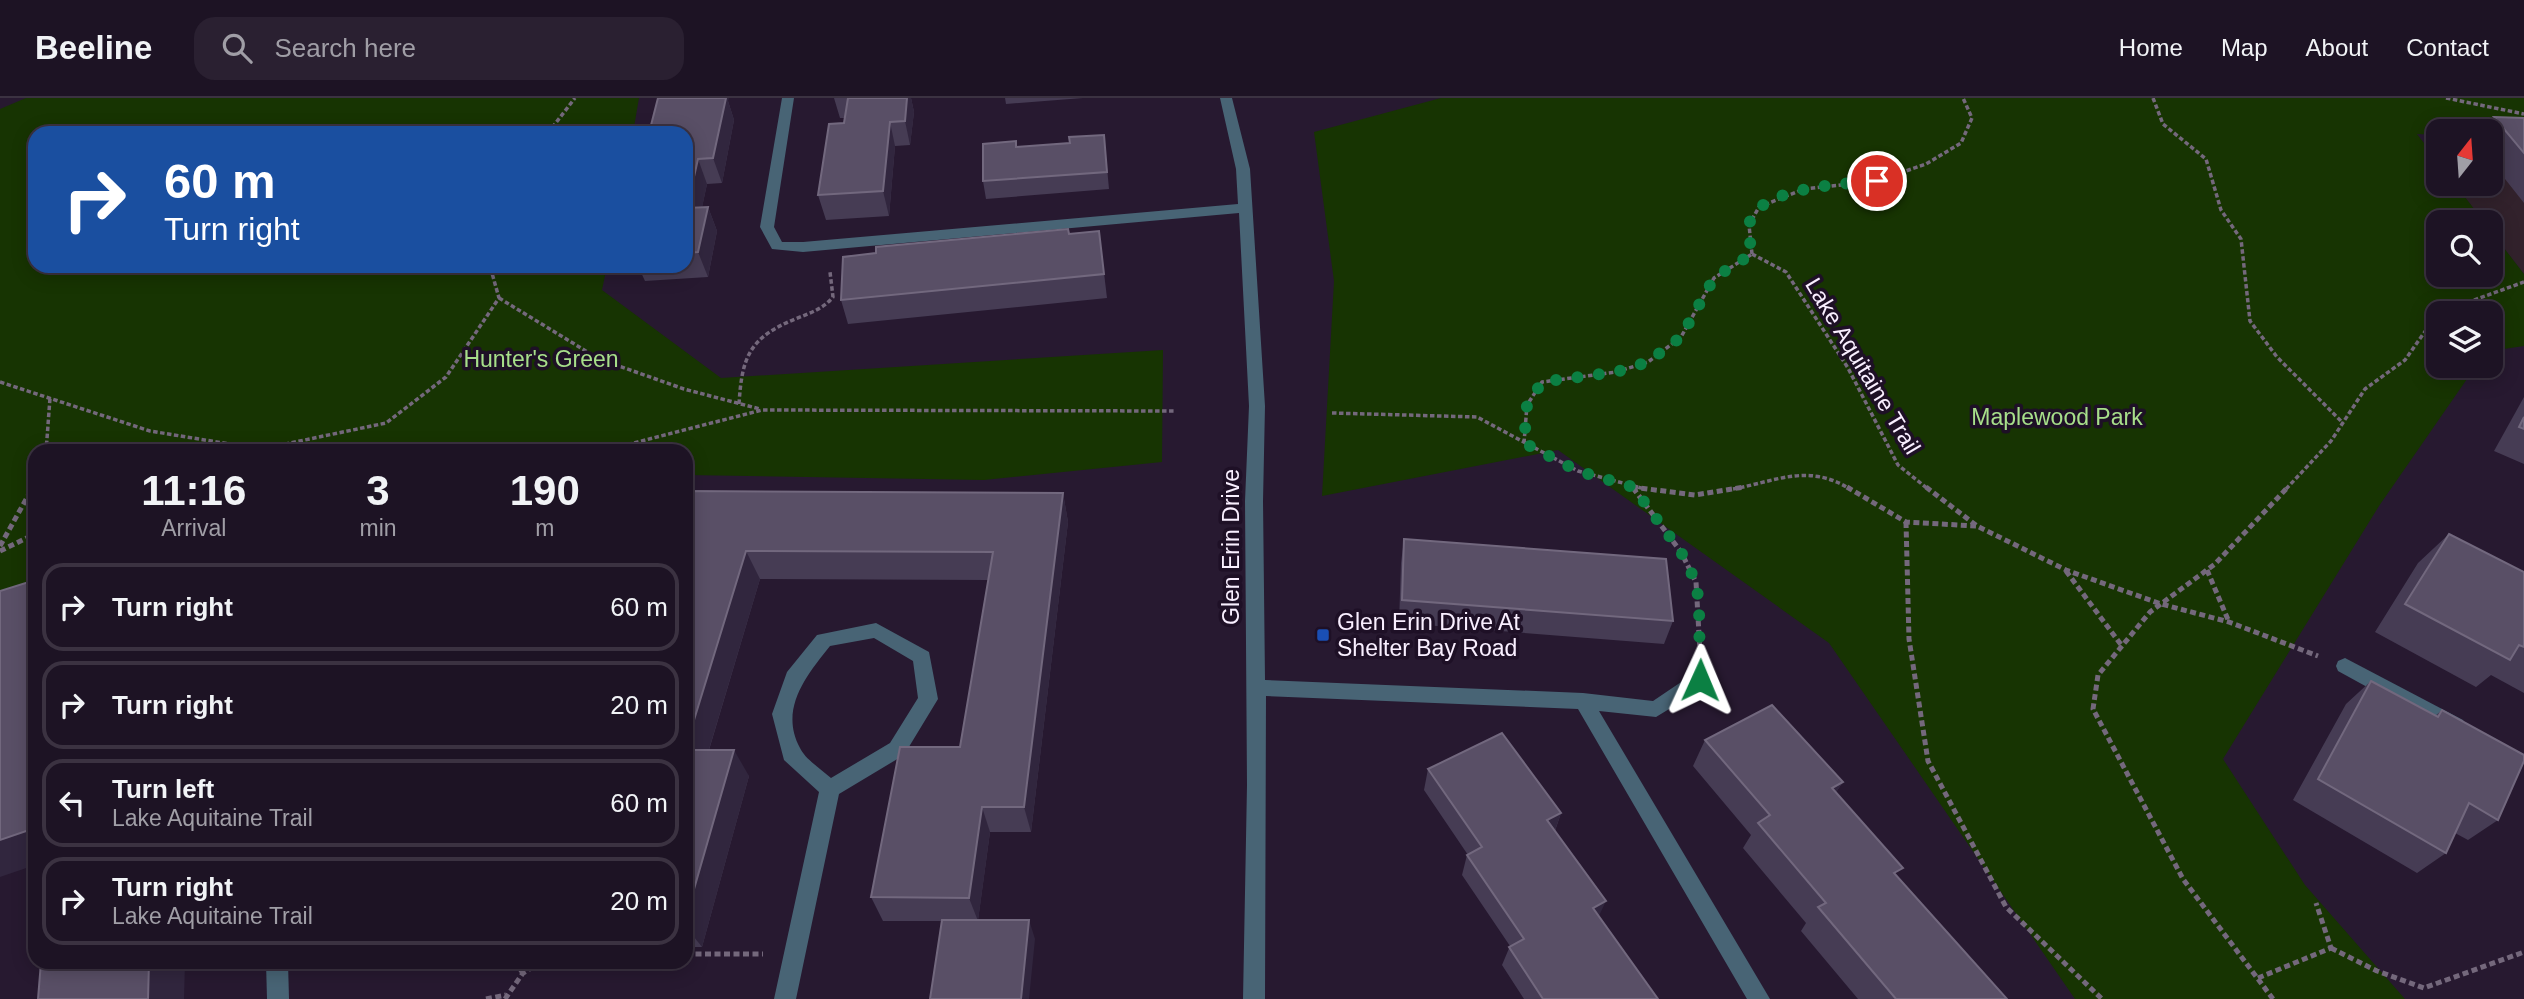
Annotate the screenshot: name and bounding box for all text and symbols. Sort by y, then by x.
search box [194,17,684,80]
text: Beeline [35,29,152,66]
icon: search [218,29,256,67]
text: Search here [274,33,416,63]
text: Home [2119,34,2183,61]
text: Map [2221,34,2268,61]
text: About [2306,34,2368,61]
text: Contact [2406,34,2489,61]
north arrow [2426,119,2502,196]
map controls [2426,119,2503,378]
pin [1847,151,1907,211]
icon: right [49,154,140,245]
text: 60 m [164,154,276,208]
icon: arrive [1858,162,1896,200]
button: search [2426,210,2503,287]
text: Turn right [164,211,300,247]
street label: Lake Aquitaine Trail [1800,273,1926,459]
button: layers [2426,301,2503,378]
park label: Hunter's Green [463,346,619,372]
park label: Maplewood Park [1971,404,2143,430]
text: 11:16 [141,467,246,514]
text: 3 [366,467,390,514]
text: 190 [510,467,580,514]
street label: Glen Erin Drive [1218,469,1244,625]
text: Arrival [161,515,226,541]
text: min [359,515,397,541]
text: m [535,515,554,541]
icon: right [53,588,91,626]
text: Turn right [112,592,233,622]
text: 60 m [610,592,668,622]
place label: Glen Erin Drive At Shelter Bay Road [1337,609,1520,661]
marker: Glen Erin Drive At Shelter Bay Road [1315,627,1331,643]
position arrow [1663,643,1737,717]
icon: right [53,686,91,724]
text: Turn right [112,690,233,720]
text: 20 m [610,690,668,720]
text: Turn left [112,774,214,804]
icon: left [53,784,91,822]
text: 60 m [610,788,668,818]
text: Lake Aquitaine Trail [112,805,313,831]
text: Turn right [112,872,233,902]
icon: right [53,882,91,920]
text: 20 m [610,886,668,916]
text: Lake Aquitaine Trail [112,903,313,929]

